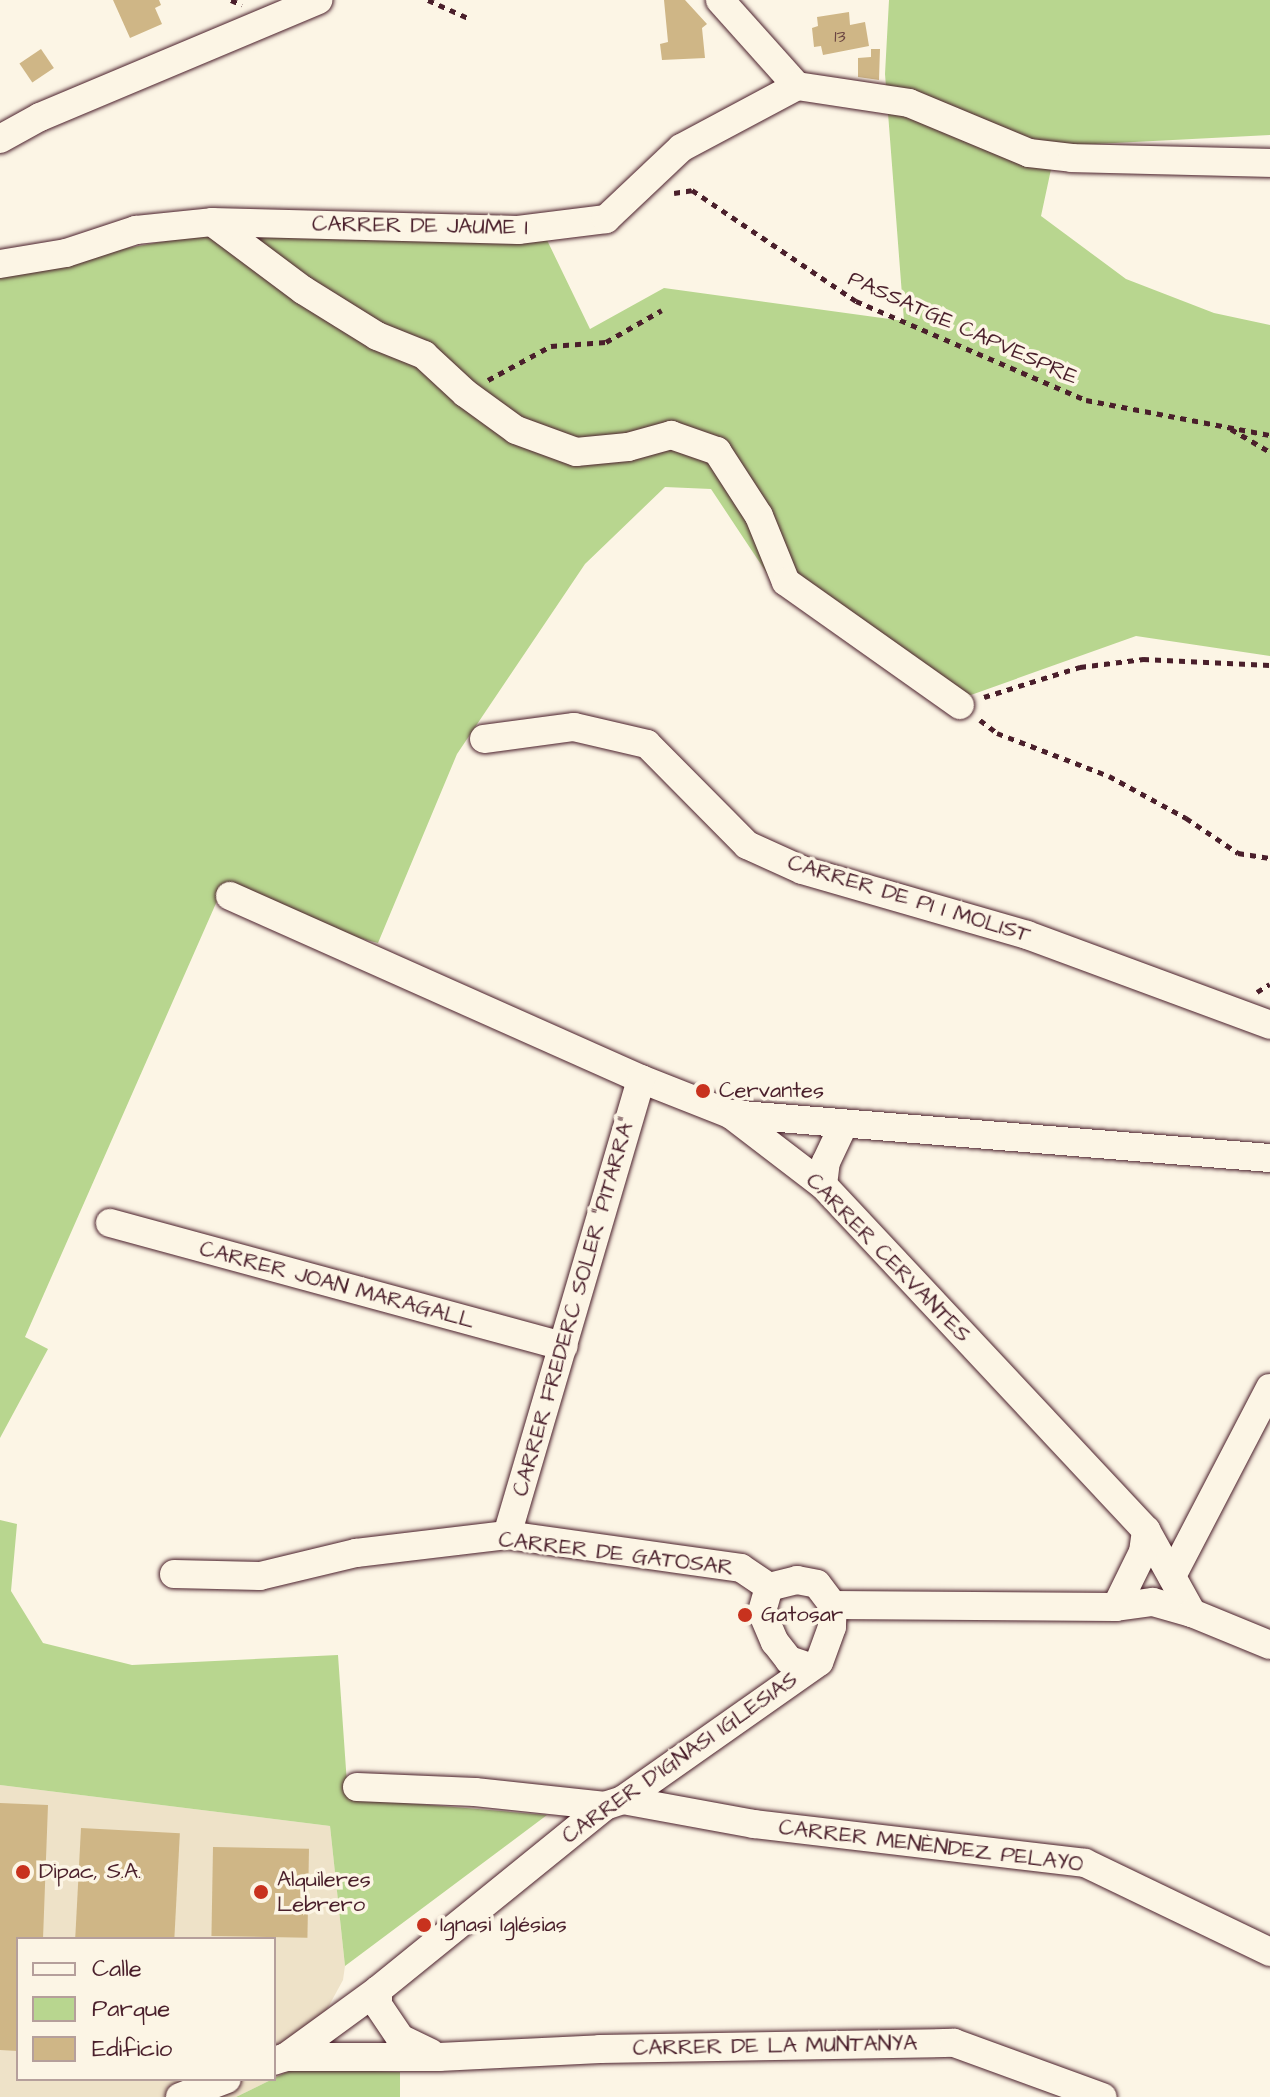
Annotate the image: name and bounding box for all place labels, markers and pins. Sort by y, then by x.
place label: Cervantes [719,1078,824,1104]
marker: Cervantes [694,1082,712,1100]
place label: Gatosar [761,1602,843,1628]
marker: Gatosar [736,1606,754,1624]
place label: Dipac, S.A. [39,1859,141,1885]
marker: Dipac, S.A. [14,1863,32,1881]
place label: Alquileres Lebrero [277,1866,371,1918]
marker: Alquileres Lebrero [252,1883,270,1901]
place label: Ignasi Iglésias [440,1912,567,1938]
marker: Ignasi Iglésias [415,1916,433,1934]

